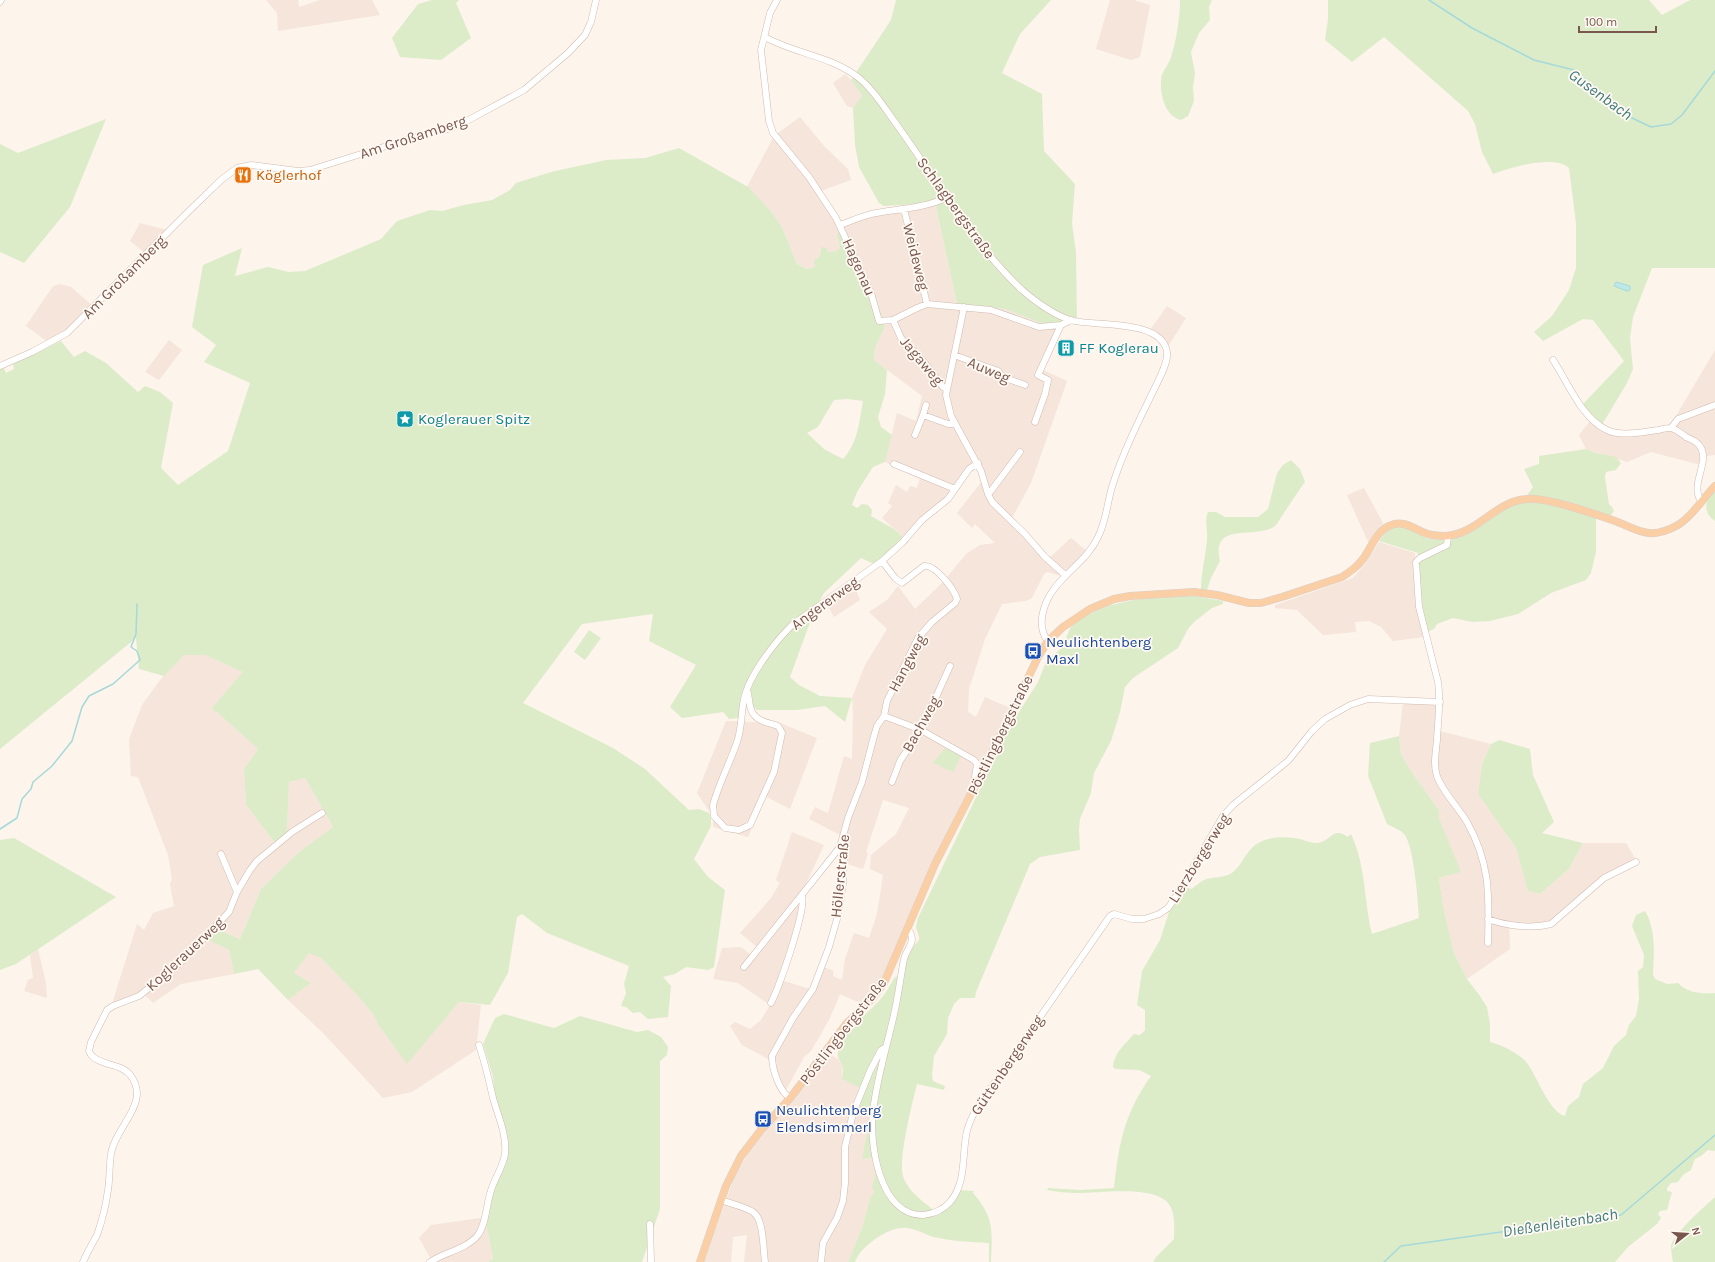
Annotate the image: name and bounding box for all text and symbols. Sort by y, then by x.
scale bar [1579,8,1656,34]
text: 100 m [1585,15,1617,29]
water label: Gusenbach [1565,65,1636,124]
street label: Am Großamberg [357,111,469,163]
street label: Schlagbergstraße [913,154,999,262]
restaurant icon: Köglerhof [233,165,253,185]
place label: Köglerhof [256,166,322,184]
street label: Weideweg [899,221,933,293]
street label: Am Großamberg [78,231,170,323]
street label: Hagenau [838,236,880,298]
street label: Jagaweg [896,333,948,389]
building icon: FF Koglerau [1056,338,1076,358]
place label: FF Koglerau [1079,339,1159,357]
street label: Auweg [965,353,1014,387]
place icon: Koglerauer Spitz [395,409,415,429]
place label: Koglerauer Spitz [418,410,530,428]
street label: Angererweg [788,572,863,634]
street label: Hangweg [884,631,930,695]
place label: Neulichtenberg Maxl [1046,633,1152,668]
bus stop icon: Neulichtenberg Maxl [1023,641,1043,661]
street label: Pöstlingbergstraße [963,672,1037,798]
street label: Bachweg [898,692,944,755]
street label: Lierzbergerweg [1164,809,1234,906]
street label: Höllerstraße [827,833,853,919]
street label: Koglerauerweg [142,913,228,995]
street label: Pöstlingbergstraße [796,974,890,1088]
street label: Güttenbergerweg [967,1011,1048,1119]
place label: Neulichtenberg Elendsimmerl [776,1101,882,1136]
bus stop icon: Neulichtenberg Elendsimmerl [753,1109,773,1129]
water label: Dießenleitenbach [1501,1204,1619,1241]
north arrow [1667,1214,1707,1254]
text: N [1689,1226,1703,1237]

